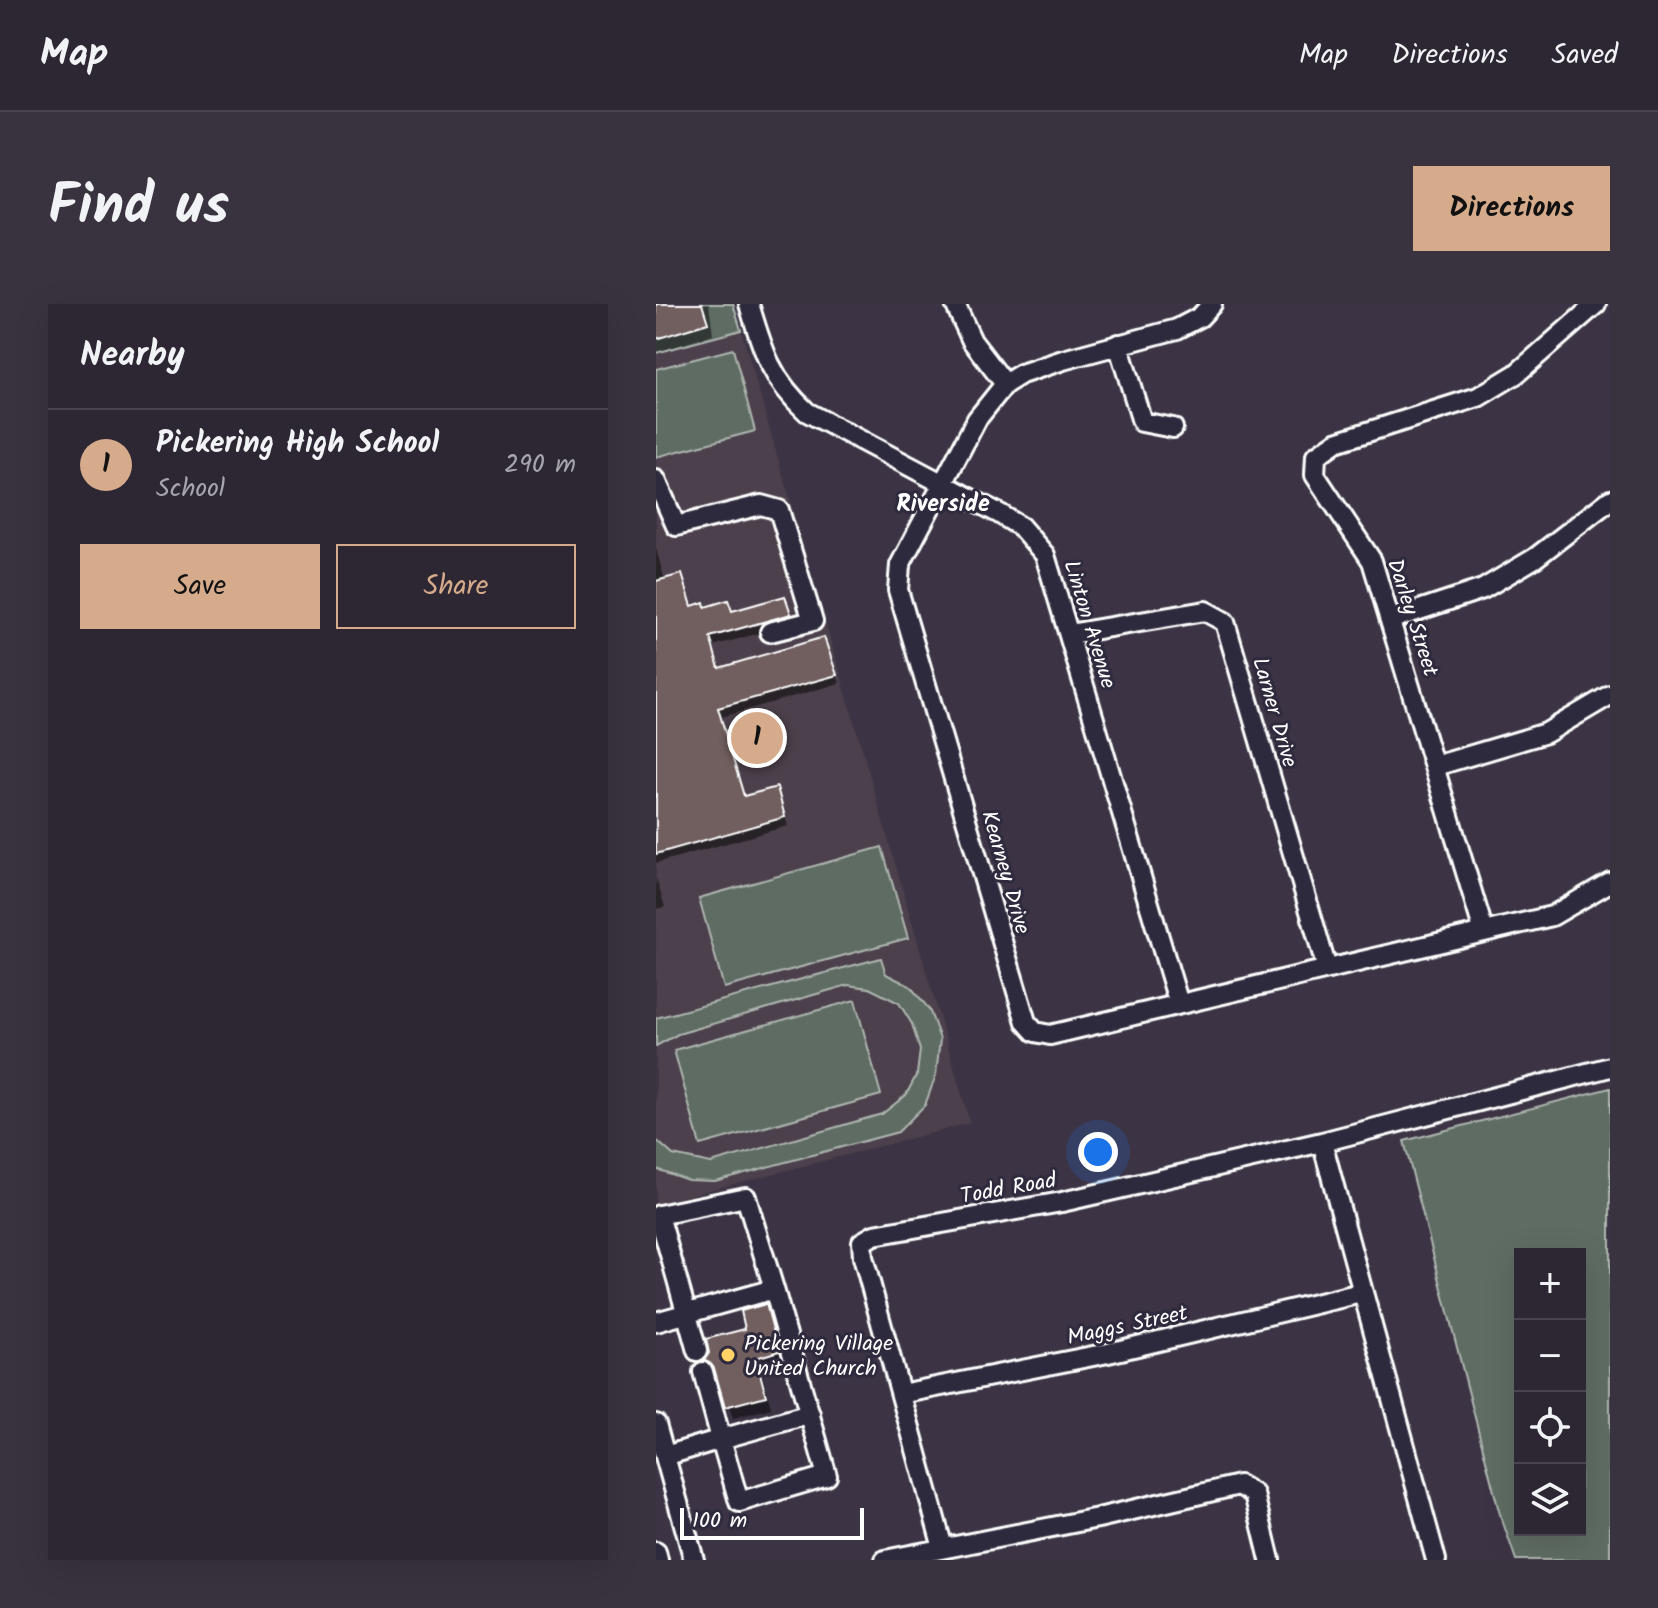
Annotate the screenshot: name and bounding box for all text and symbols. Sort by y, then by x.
text: Map [40,25,109,85]
text: Map [1299,33,1348,78]
text: Directions [1392,33,1508,78]
text: Saved [1552,33,1618,78]
text: Find us [48,163,229,253]
button: Directions [1413,166,1610,251]
text: Nearby [80,329,185,383]
text: Pickering High School [156,420,439,468]
text: 1 [102,444,110,486]
text: 290 m [504,444,576,486]
text: School [156,468,225,510]
district label: Riverside [896,485,990,524]
button: Save [80,544,320,629]
button: Share [336,544,576,629]
street label: Darley Street [1376,554,1447,682]
street label: Linton Avenue [1052,556,1125,693]
street label: Larner Drive [1241,653,1306,772]
pin: 1 [731,708,783,768]
street label: Kearney Drive [970,807,1039,939]
your location [1078,1132,1118,1172]
street label: Todd Road [958,1164,1060,1215]
map controls [1514,1248,1586,1536]
button: + [1514,1248,1586,1320]
street label: Maggs Street [1064,1296,1192,1356]
button: − [1514,1320,1586,1392]
place label: Pickering Village United Church [744,1327,893,1387]
marker: Pickering Village United Church [719,1346,737,1364]
button: locate [1514,1392,1586,1464]
button: layers [1514,1464,1586,1536]
scale bar [680,1504,864,1540]
text: 100 m [692,1504,747,1539]

